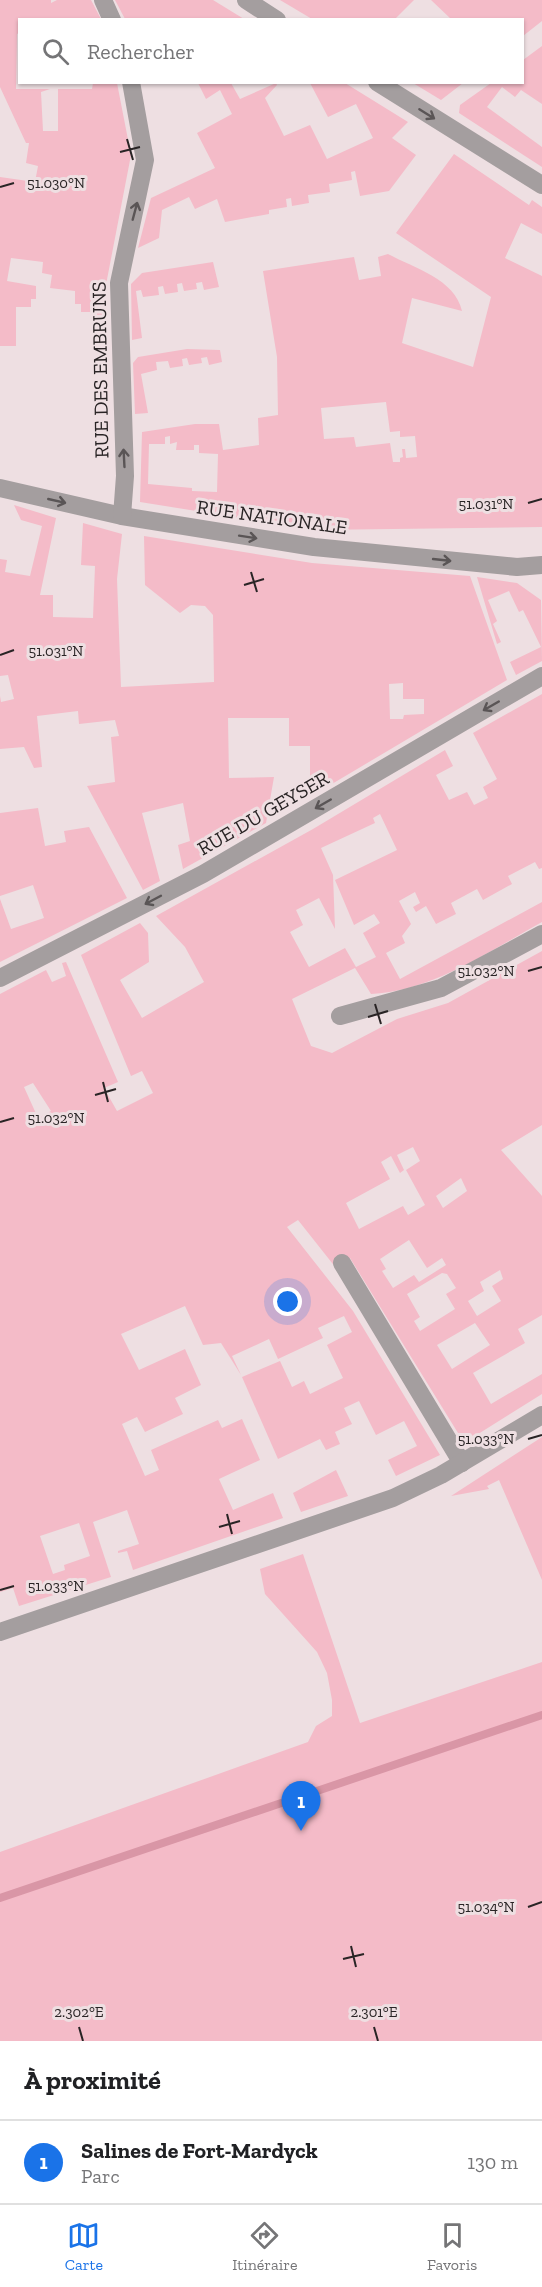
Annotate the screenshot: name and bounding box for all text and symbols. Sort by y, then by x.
search box [18,18,524,84]
icon: search [39,35,72,68]
text: Rechercher [87,38,195,65]
one-way arrow [418,108,435,120]
text: 51.030°N [27,174,85,192]
one-way arrow [130,202,142,221]
street label: RUE DES EMBRUNS [86,281,114,459]
one-way arrow [119,448,130,468]
street label: RUE NATIONALE [195,495,349,539]
text: 51.031°N [459,495,513,513]
one-way arrow [47,496,66,508]
one-way arrow [238,531,258,542]
one-way arrow [432,555,452,566]
text: 51.031°N [29,642,83,660]
one-way arrow [483,701,501,712]
street label: RUE DU GEYSER [193,765,334,860]
one-way arrow [315,798,332,810]
one-way arrow [145,895,163,906]
text: 51.032°N [457,962,515,980]
text: 51.032°N [27,1109,85,1127]
your location [273,1287,302,1316]
text: 51.033°N [458,1430,514,1448]
text: 51.033°N [28,1577,84,1595]
pin: 1 [282,1782,320,1831]
text: 51.034°N [457,1898,515,1916]
text: 2.302°E [54,2003,104,2021]
text: 2.301°E [350,2003,398,2021]
text: À proximité [24,2064,161,2096]
text: Salines de Fort-Mardyck [81,2137,318,2164]
text: 1 [39,2150,48,2174]
text: 130 m [467,2150,518,2174]
text: Parc [81,2164,120,2188]
tab: Carte [65,2219,103,2274]
tab: Itinéraire [232,2219,298,2274]
tab: Favoris [427,2219,477,2274]

